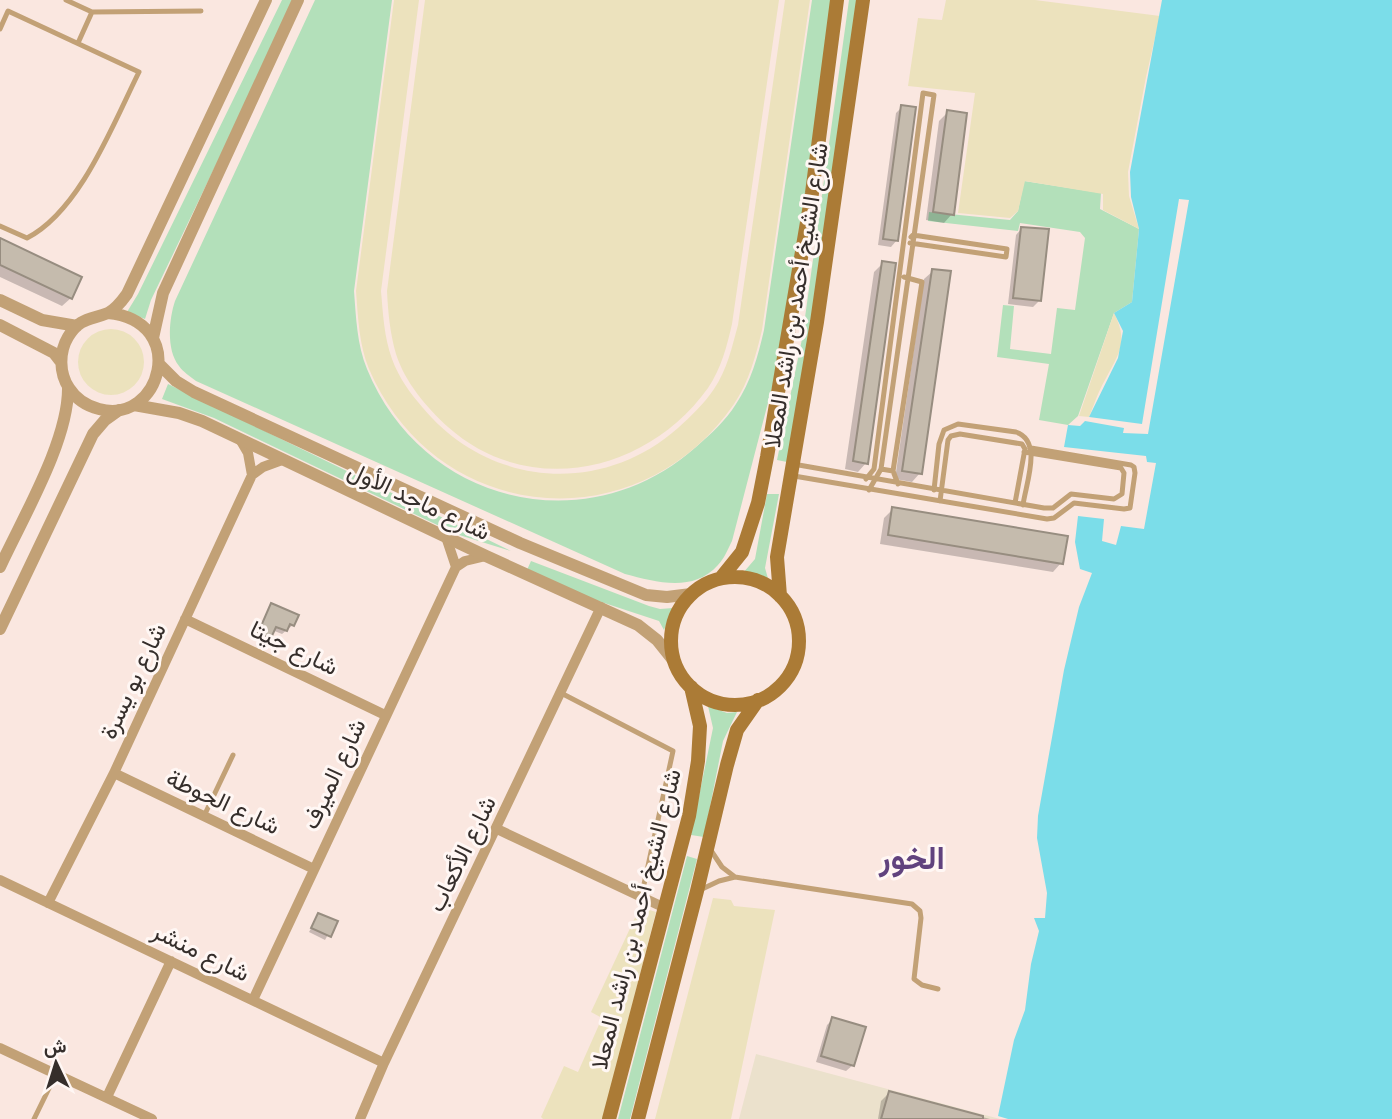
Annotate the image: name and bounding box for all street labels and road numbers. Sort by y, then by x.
street label: شارع الشيخ أحمد بن راشد المعلا [756,140,837,450]
street label: شارع ماجد الأول [343,454,495,548]
street label: شارع جيتا [245,613,343,683]
street label: شارع بو يسرة [92,618,174,744]
street label: شارع الميرف [294,714,374,834]
street label: شارع الحوطة [161,762,285,842]
street label: شارع الشيخ أحمد بن راشد المعلا [583,766,690,1073]
street label: شارع الأكعاب [420,791,504,917]
street label: شارع منشر [146,914,255,989]

